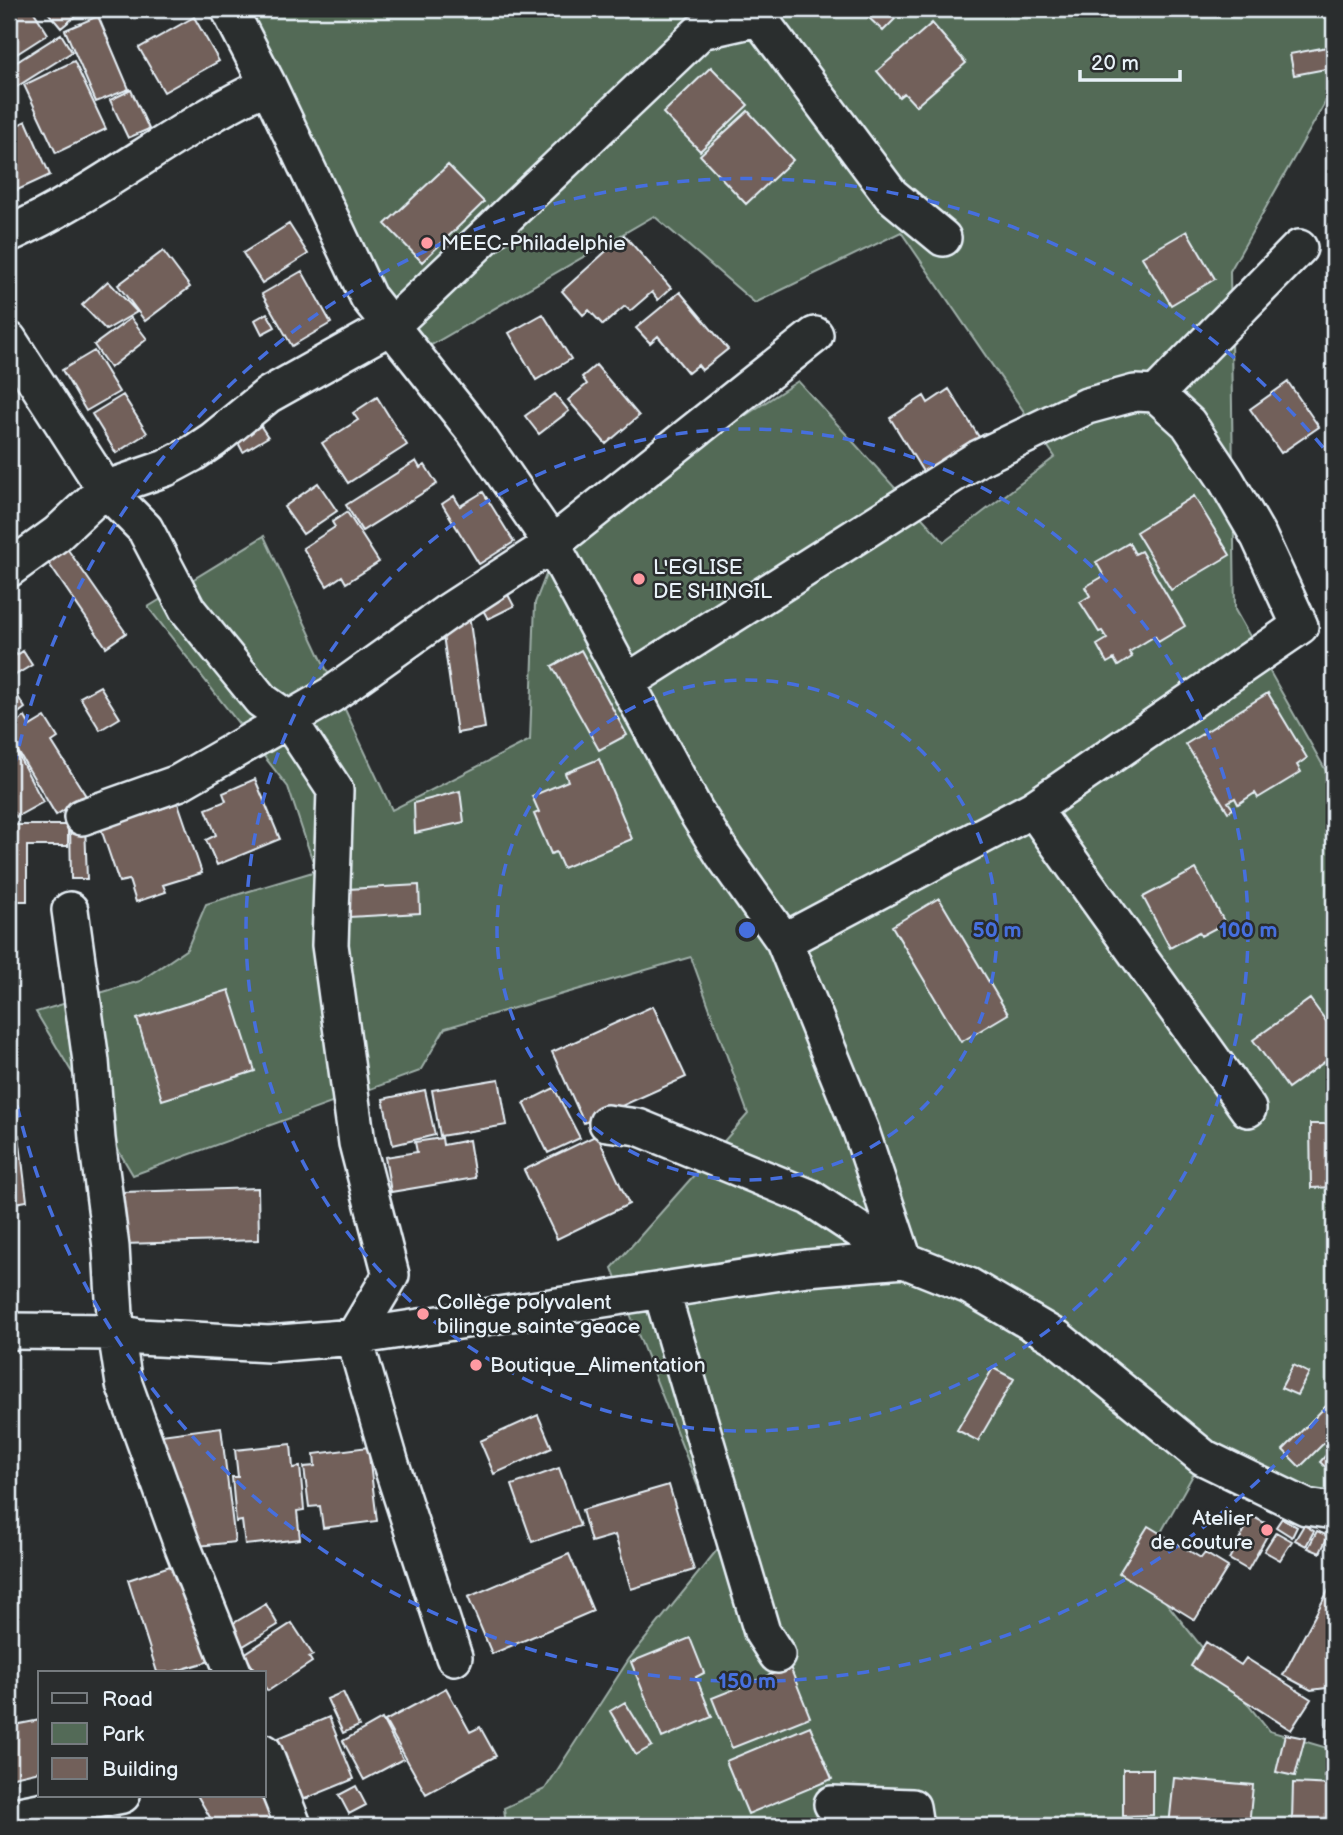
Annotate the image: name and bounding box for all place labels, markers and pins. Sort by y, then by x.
place label: MEEC-Philadelphie [441,231,626,256]
marker: MEEC-Philadelphie [419,235,435,251]
place label: L'EGLISE DE SHINGIL [653,555,772,604]
marker: L'EGLISE DE SHINGIL [631,571,647,587]
centre of rings [735,918,759,942]
place label: Collège polyvalent bilingue sainte geace [437,1290,640,1339]
marker: Collège polyvalent bilingue sainte geace [415,1306,431,1322]
place label: Boutique_Alimentation [490,1353,705,1378]
marker: Boutique_Alimentation [468,1357,484,1373]
place label: Atelier de couture [1151,1506,1253,1555]
marker: Atelier de couture [1259,1522,1275,1538]

